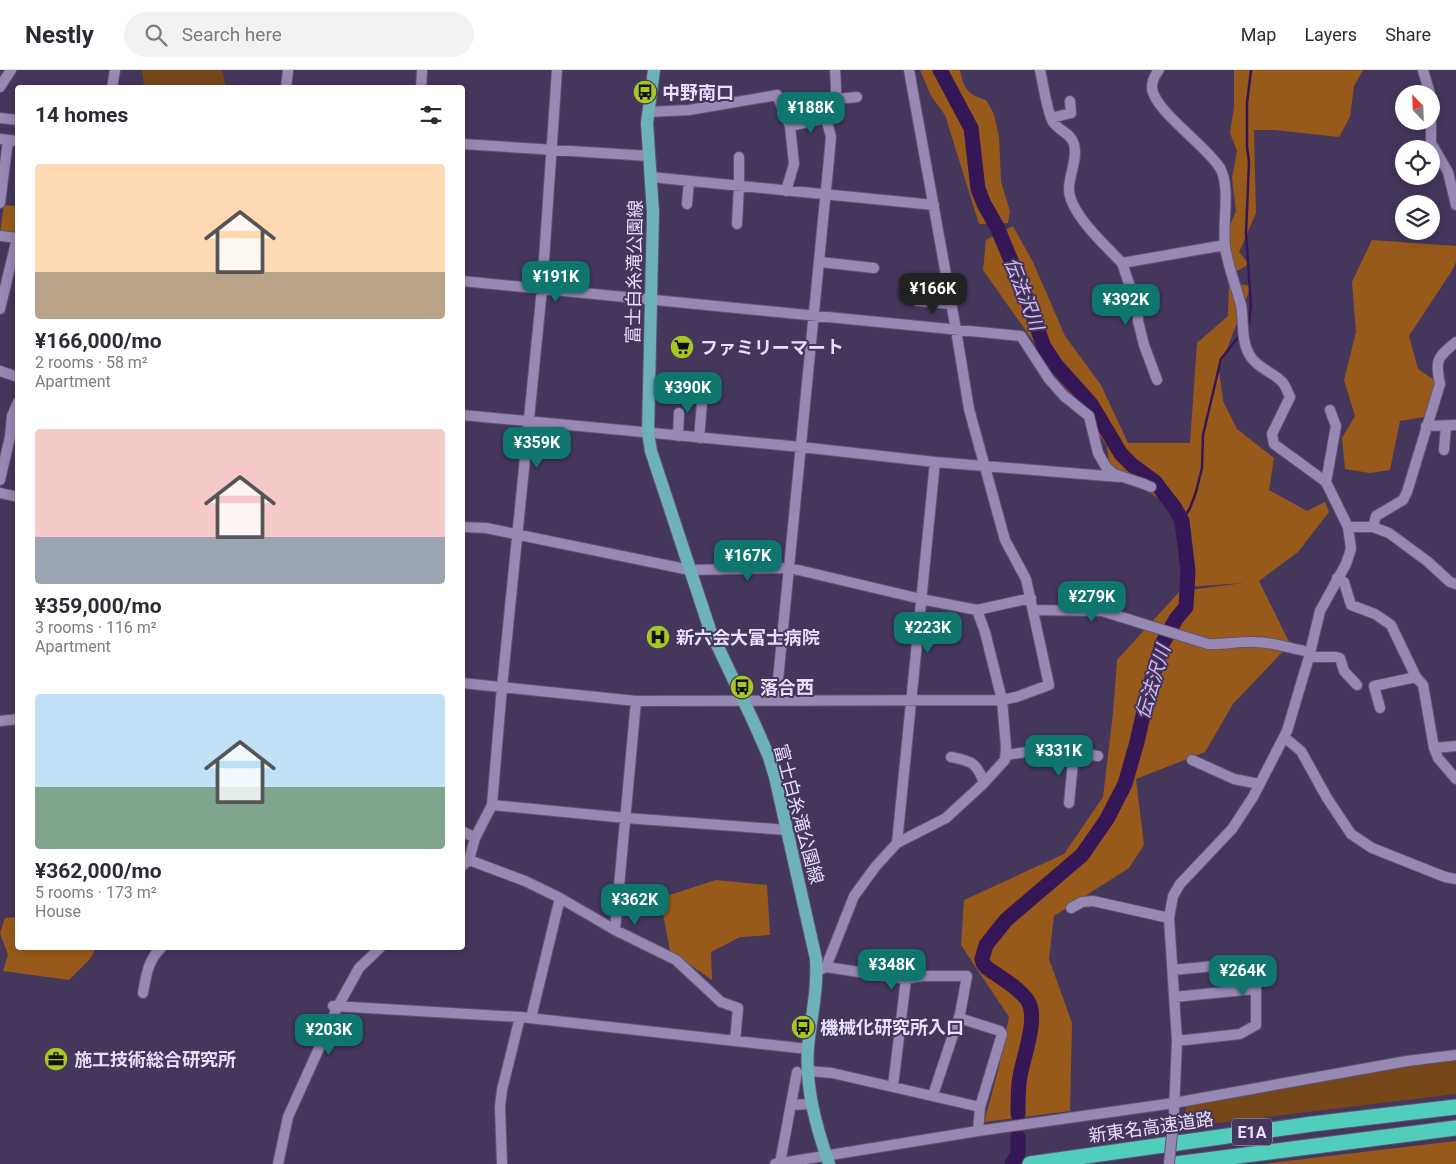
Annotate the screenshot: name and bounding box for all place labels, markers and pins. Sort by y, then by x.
bus stop icon: 中野南口 [632,79,658,105]
place label: 中野南口 [662,82,734,103]
pin: ¥188K [776,92,846,134]
pin: ¥191K [521,260,591,303]
pin: ¥166K [898,272,968,315]
pin: ¥392K [1091,284,1161,326]
supermarket icon: ファミリーマート [669,334,695,360]
place label: ファミリーマート [700,337,844,358]
pin: ¥390K [653,372,723,414]
pin: ¥359K [502,426,572,469]
pin: ¥167K [713,540,783,582]
pin: ¥279K [1057,580,1127,623]
pin: ¥223K [893,612,963,654]
hospital icon: 新六会大富士病院 [645,624,671,650]
place label: 新六会大富士病院 [676,627,820,648]
bus stop icon: 落合西 [729,674,755,700]
place label: 落合西 [760,677,814,698]
pin: ¥331K [1024,734,1094,777]
pin: ¥362K [600,884,670,926]
pin: ¥348K [857,948,927,991]
pin: ¥264K [1208,954,1278,997]
pin: ¥203K [294,1014,364,1056]
bus stop icon: 機械化研究所入口 [790,1014,816,1040]
place label: 機械化研究所入口 [820,1017,964,1038]
office icon: 施工技術総合研究所 [43,1046,69,1072]
place label: 施工技術総合研究所 [74,1049,236,1070]

